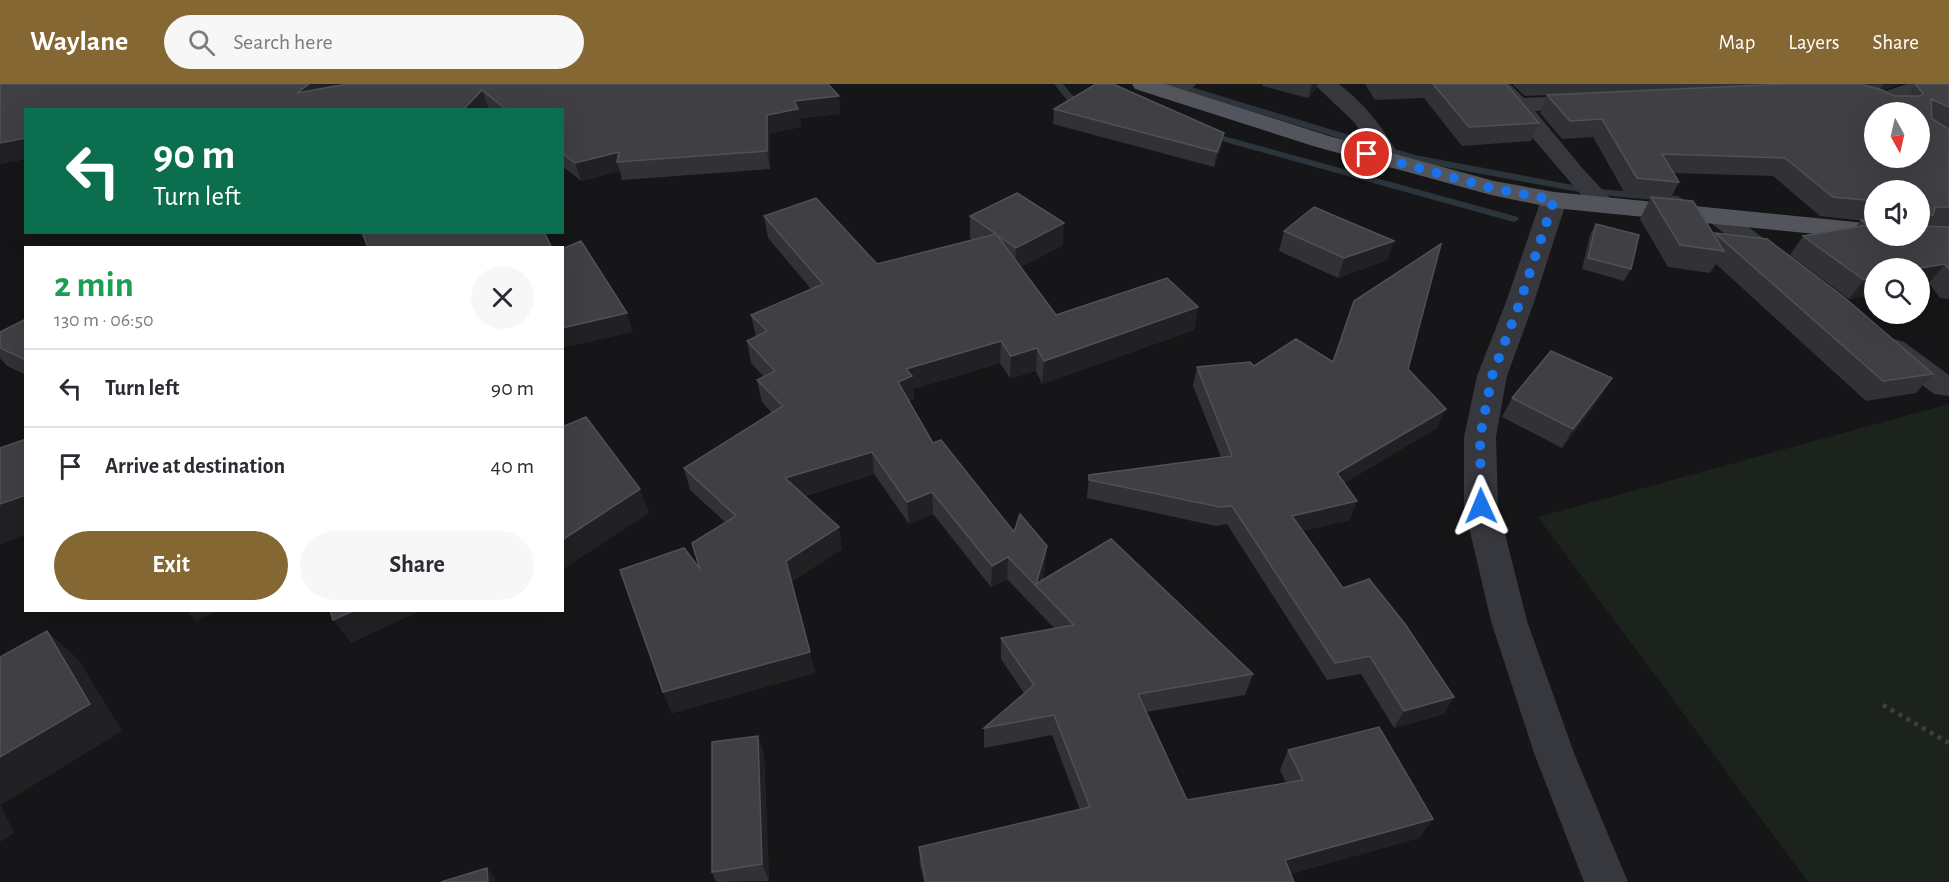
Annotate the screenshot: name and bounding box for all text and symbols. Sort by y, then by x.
search box [164,15,584,69]
icon: search [185,26,218,59]
text: Waylane [30,28,128,56]
text: Search here [233,31,333,53]
text: Map [1719,32,1755,53]
text: Layers [1788,32,1839,53]
text: Share [1872,32,1919,53]
north arrow [1864,102,1930,168]
map controls [1864,102,1930,324]
pin [1341,128,1392,179]
icon: left [54,132,132,210]
text: 90 m [153,134,235,176]
icon: arrive [1350,137,1383,170]
button: sound [1864,180,1930,246]
text: Turn left [153,183,241,210]
button: search [1864,258,1930,324]
button: close [471,266,534,329]
text: 2 min [54,267,134,303]
text: 130 m · 06:50 [54,310,154,330]
icon: left [54,372,87,405]
text: Turn left [105,377,179,399]
text: 90 m [491,377,534,399]
icon: arrive [54,450,87,483]
text: Arrive at destination [105,455,285,477]
text: 40 m [491,455,534,477]
position arrow [1449,474,1513,538]
button: Exit [54,531,288,600]
button: Share [300,531,534,600]

